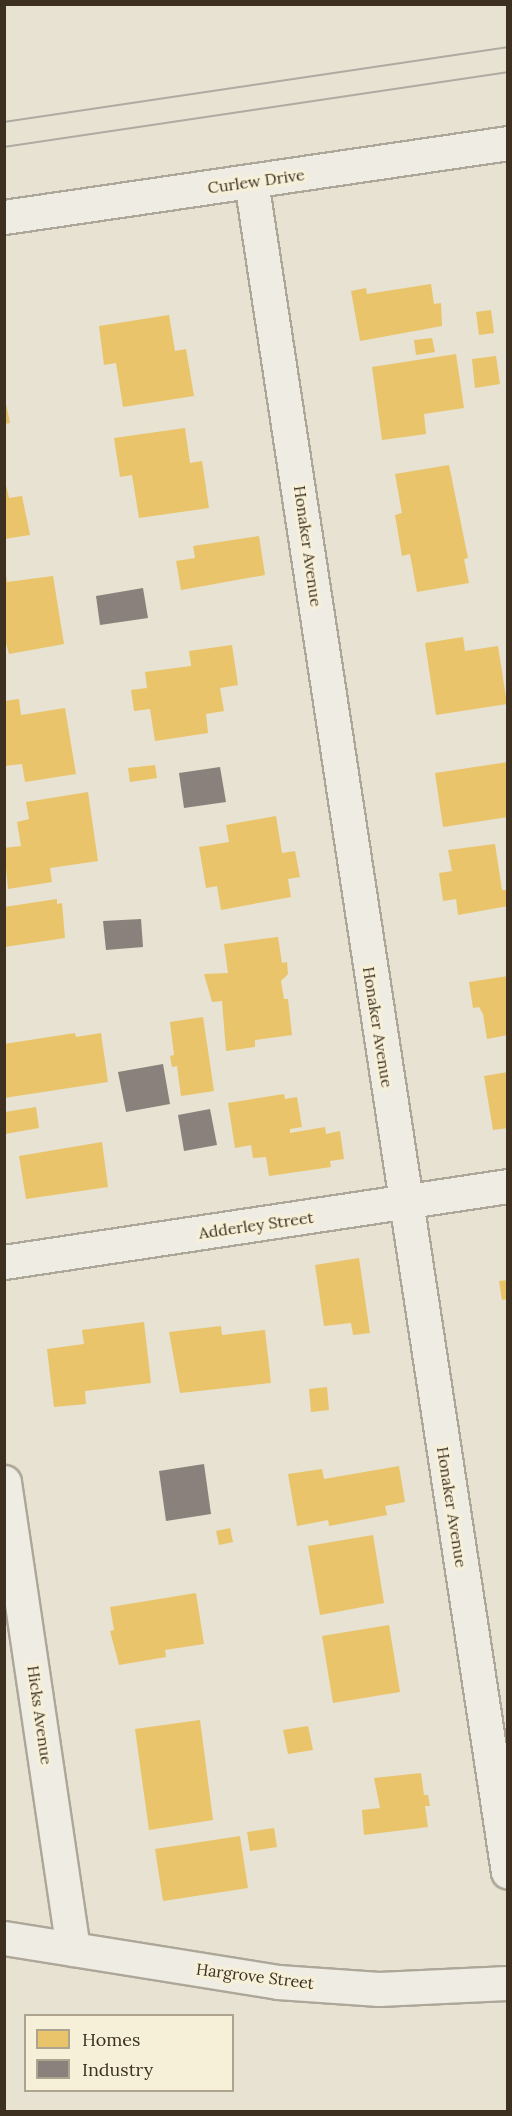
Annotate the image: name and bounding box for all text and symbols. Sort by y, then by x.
street label: Curlew Drive [206,165,306,197]
street label: Honaker Avenue [290,484,326,608]
street label: Honaker Avenue [359,965,397,1089]
street label: Adderley Street [197,1207,315,1243]
street label: Honaker Avenue [433,1445,471,1569]
street label: Hicks Avenue [24,1664,56,1766]
street label: Hargrove Street [195,1959,315,1993]
legend [24,2014,234,2092]
text: Homes [82,2028,140,2051]
text: Industry [82,2058,153,2081]

